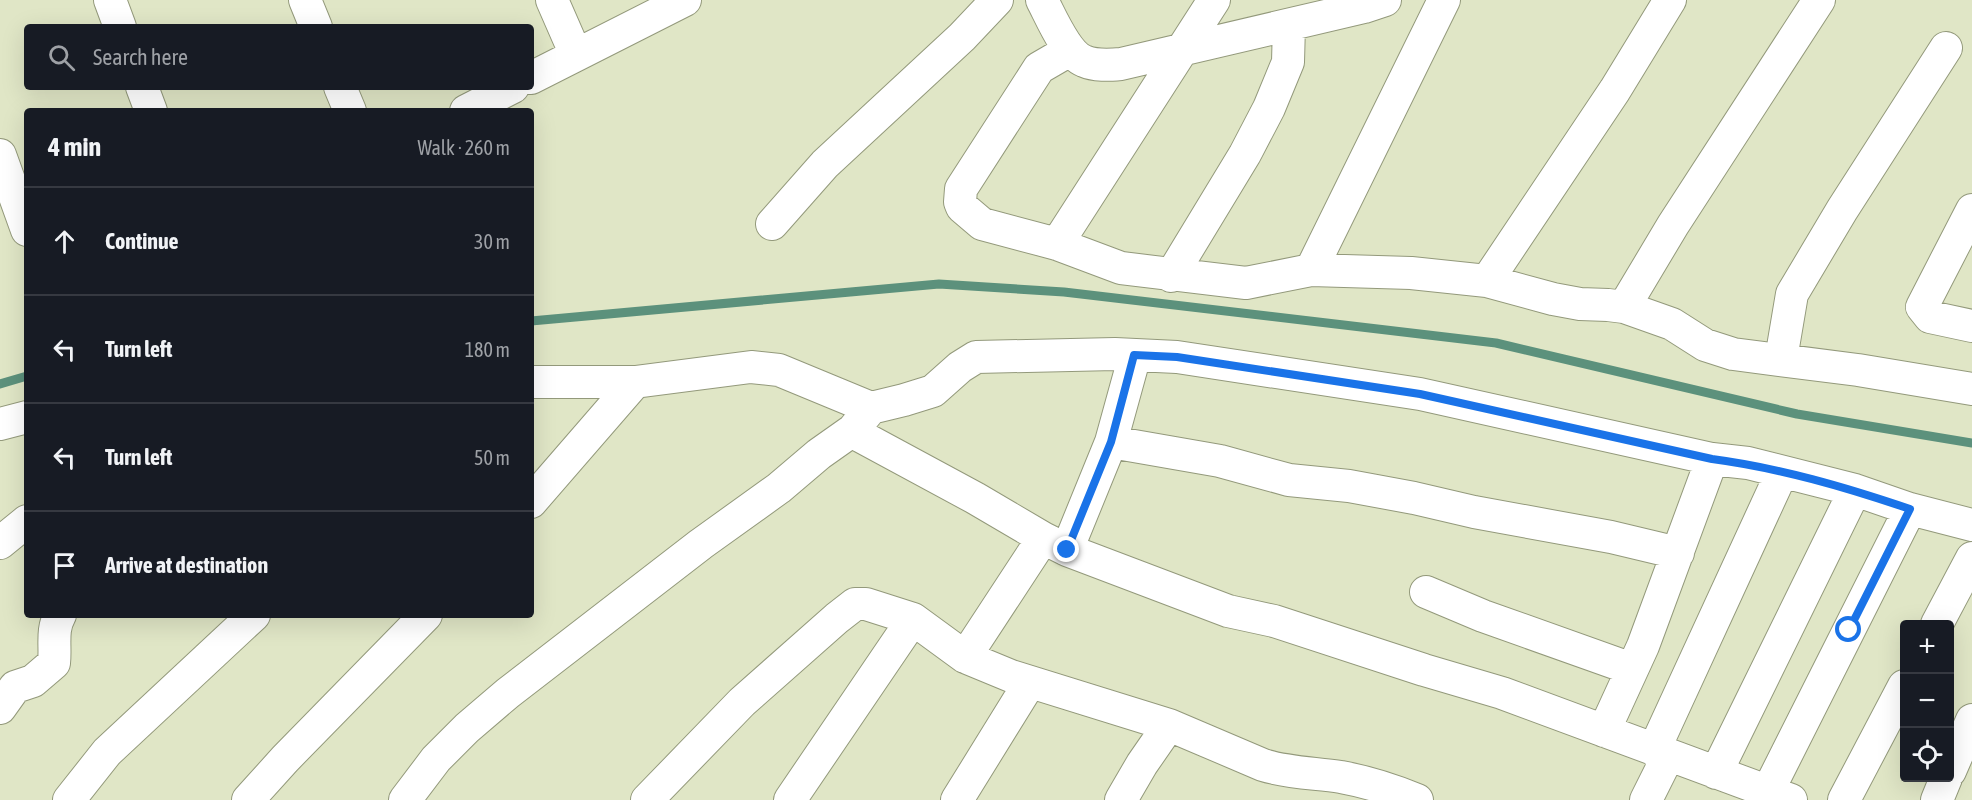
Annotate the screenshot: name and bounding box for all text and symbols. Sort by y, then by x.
search box [24,24,534,90]
icon: search [45,41,78,74]
text: Search here [93,44,188,70]
text: 4 min [48,132,101,162]
text: Walk · 260 m [418,136,510,159]
icon: ahead [48,225,81,258]
text: Continue [105,228,179,254]
text: 30 m [474,230,510,253]
icon: left [48,333,81,366]
text: Turn left [105,336,172,362]
text: 180 m [465,338,510,361]
icon: left [48,441,81,474]
text: Turn left [105,444,172,470]
text: 50 m [474,446,510,469]
route end [1053,536,1079,562]
icon: arrive [48,549,81,582]
text: Arrive at destination [105,552,268,578]
route start [1835,616,1861,642]
map controls [1900,620,1954,782]
button: + [1900,620,1954,674]
button: − [1900,674,1954,728]
button: locate [1900,728,1954,782]

